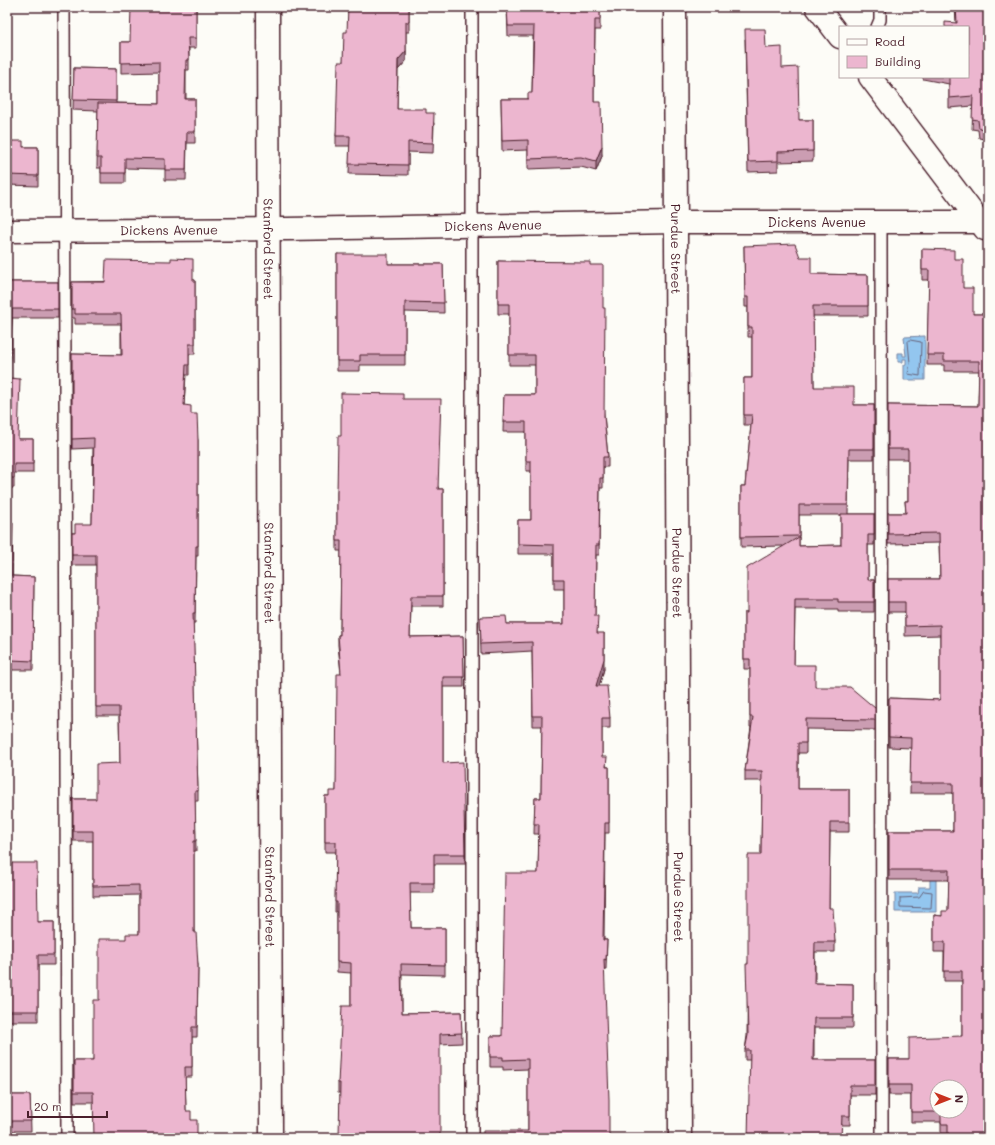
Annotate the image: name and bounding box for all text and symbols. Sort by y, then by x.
legend [839,26,969,78]
text: Road [875,33,905,49]
text: Building [875,53,921,69]
street label: Stanford Street [261,198,278,300]
street label: Purdue Street [668,204,685,295]
street label: Dickens Avenue [768,213,866,230]
street label: Dickens Avenue [444,215,542,234]
street label: Dickens Avenue [120,220,218,238]
street label: Stanford Street [261,522,279,624]
street label: Purdue Street [669,528,687,619]
street label: Stanford Street [262,846,279,948]
street label: Purdue Street [671,852,688,943]
north arrow [929,1079,969,1119]
scale bar [28,1093,107,1119]
text: N [952,1095,967,1103]
text: 20 m [34,1098,62,1114]

